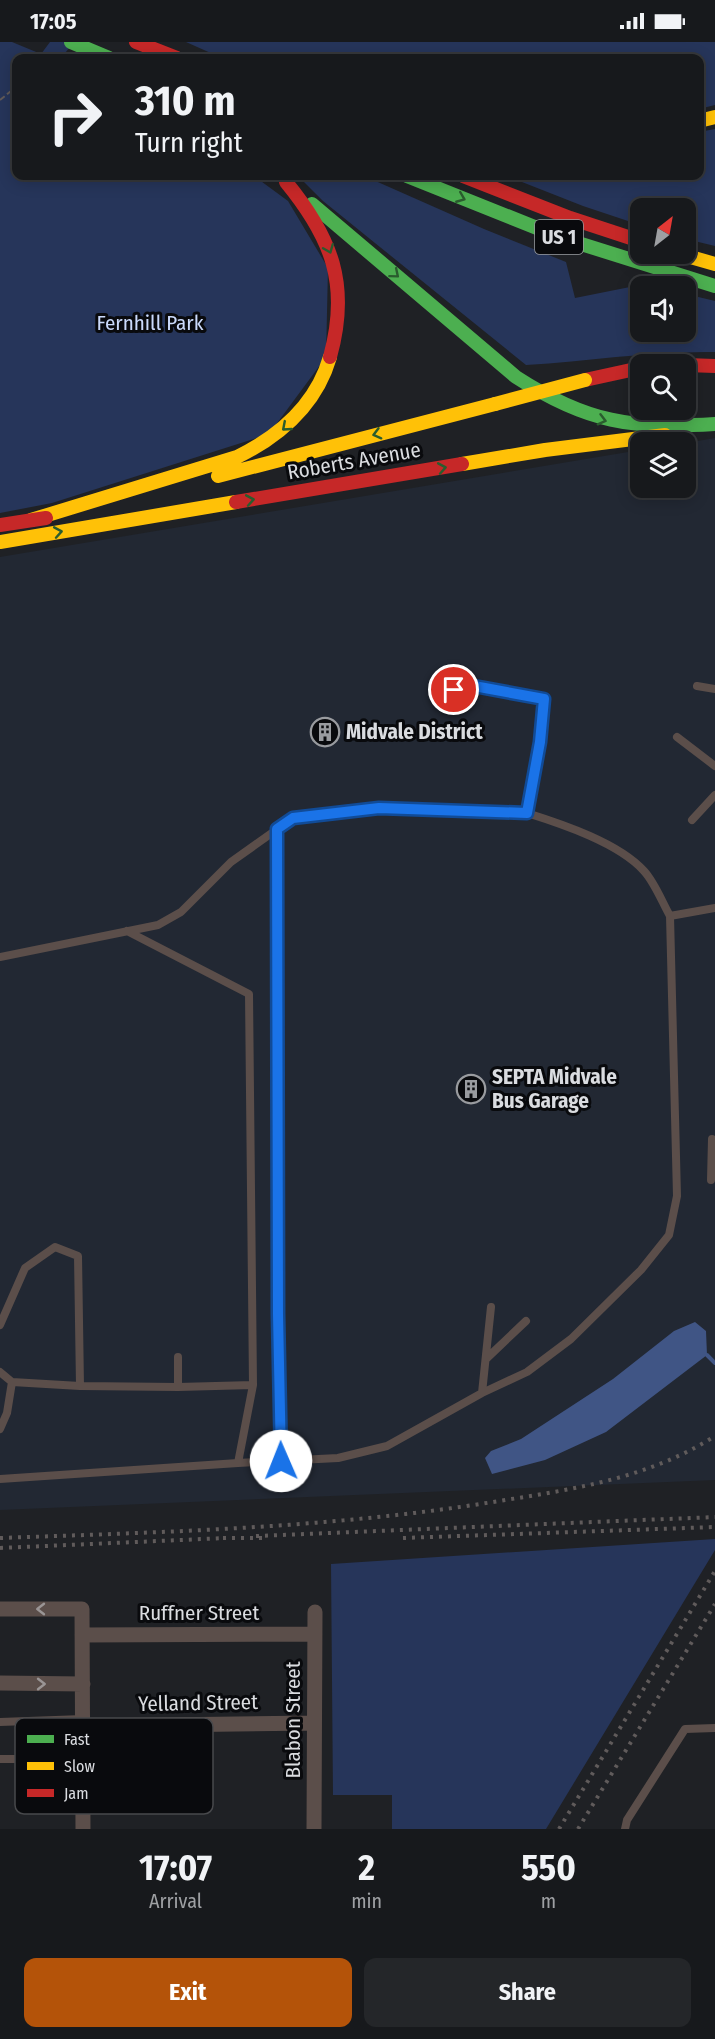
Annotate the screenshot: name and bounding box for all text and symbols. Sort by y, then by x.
text: 17:05 [30,8,77,35]
text: 310 m [135,76,236,126]
icon: right [36,78,114,156]
text: Turn right [135,127,243,159]
one-way arrow [455,191,466,203]
north arrow [630,198,696,264]
map controls [630,198,696,498]
road number: US 1 [535,220,583,254]
one-way arrow [322,243,334,254]
one-way arrow [388,267,399,278]
button: sound [630,276,696,342]
park label: Fernhill Park [97,310,204,336]
button: search [630,354,696,420]
one-way arrow [596,413,607,425]
one-way arrow [282,420,293,431]
one-way arrow [372,427,382,440]
button: layers [630,432,696,498]
street label: Roberts Avenue [285,436,423,486]
one-way arrow [438,462,447,474]
one-way arrow [245,494,255,507]
one-way arrow [53,527,62,539]
pin [428,664,479,715]
icon: arrive [437,673,470,706]
building icon: Midvale District [309,716,341,748]
place label: Midvale District [346,719,483,745]
place label: SEPTA Midvale Bus Garage [492,1064,617,1114]
building icon: SEPTA Midvale Bus Garage [455,1073,487,1105]
position arrow [249,1429,313,1493]
street label: Ruffner Street [139,1600,259,1626]
one-way arrow [37,1603,46,1615]
street label: Blabon Street [280,1661,306,1779]
one-way arrow [37,1678,46,1690]
street label: Yelland Street [138,1689,258,1717]
legend [15,1718,213,1814]
text: Fast [64,1730,91,1749]
text: Slow [64,1757,95,1776]
text: Jam [64,1784,89,1803]
text: 17:07 [139,1846,212,1890]
text: 2 [358,1846,375,1890]
text: 550 [521,1846,576,1890]
text: Arrival [149,1889,202,1913]
text: min [351,1889,382,1913]
text: m [541,1889,556,1913]
button: Exit [24,1958,352,2027]
button: Share [364,1958,691,2027]

